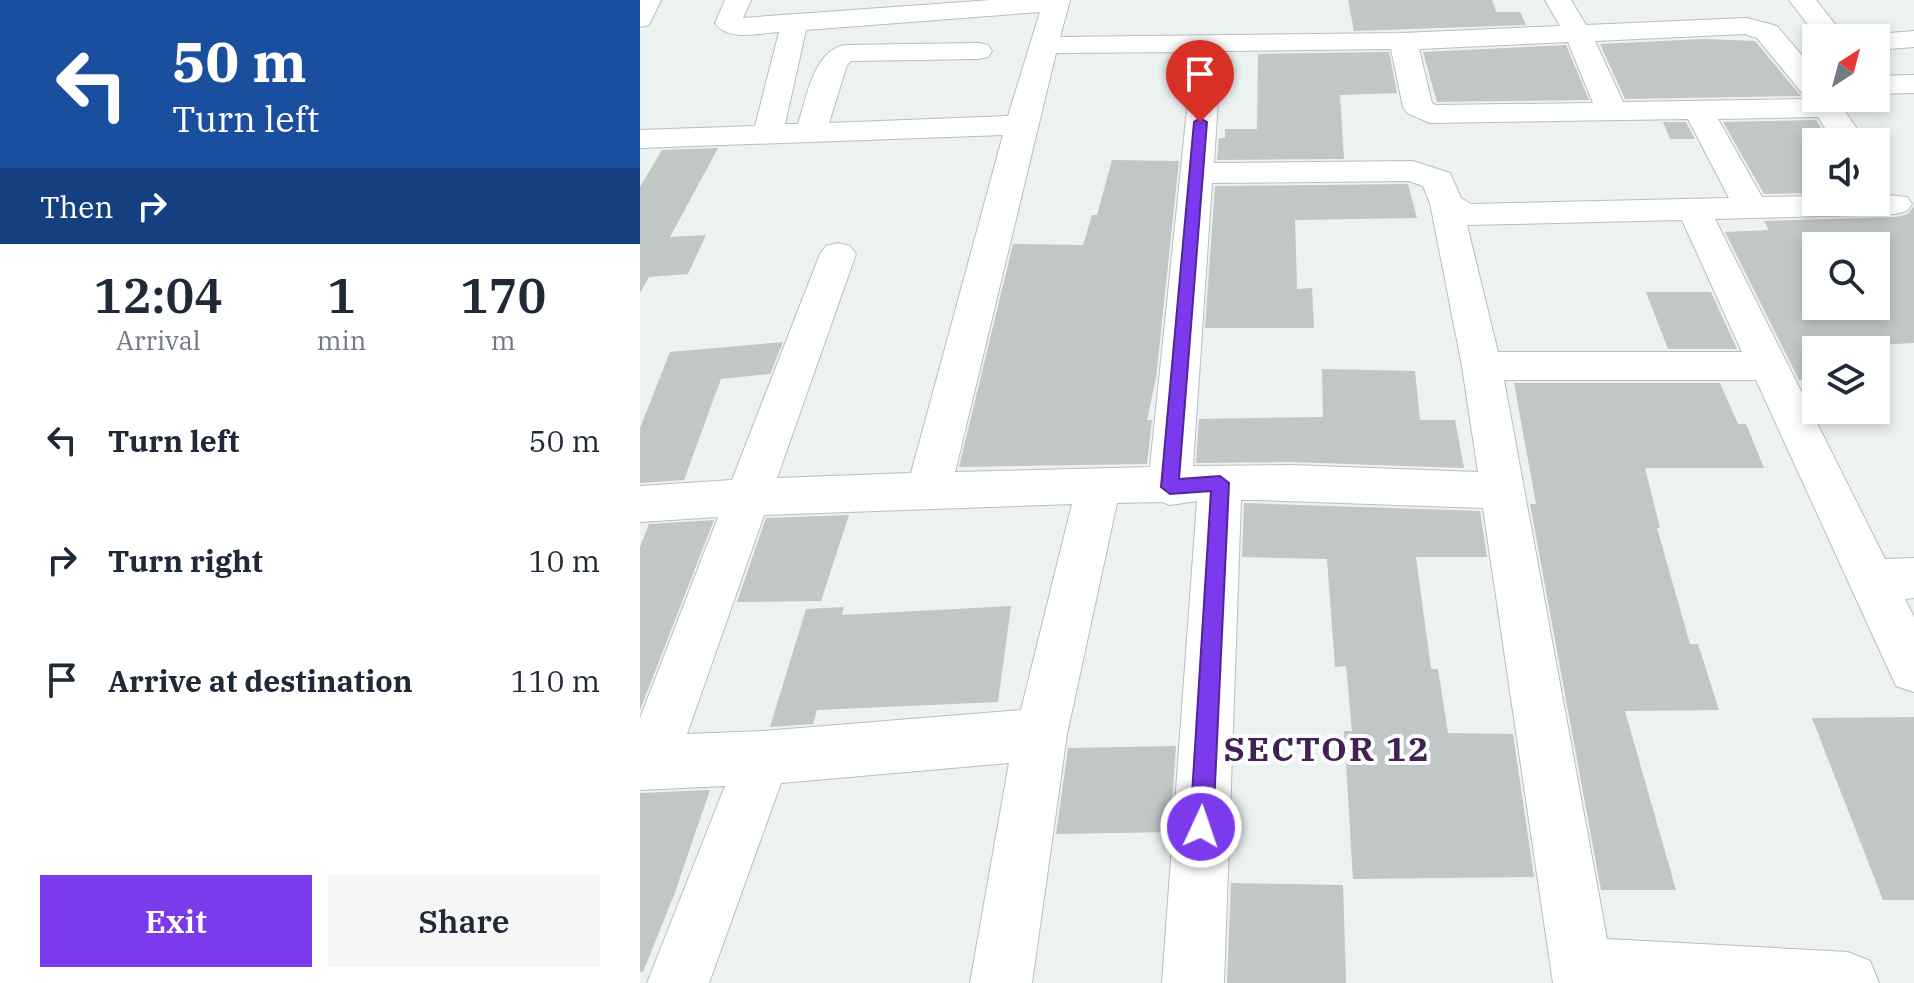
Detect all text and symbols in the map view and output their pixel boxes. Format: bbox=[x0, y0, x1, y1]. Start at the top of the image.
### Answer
north arrow bbox=[1802, 24, 1890, 112]
map controls bbox=[1802, 24, 1890, 424]
text: 50 m bbox=[172, 25, 307, 97]
icon: left bbox=[40, 32, 144, 136]
pin bbox=[1166, 40, 1234, 122]
icon: arrive bbox=[1178, 52, 1222, 96]
text: Turn left bbox=[172, 95, 319, 142]
button: sound bbox=[1802, 128, 1890, 216]
icon: right bbox=[130, 184, 174, 228]
text: Then bbox=[40, 187, 114, 226]
button: search bbox=[1802, 232, 1890, 320]
text: 12:04 bbox=[94, 264, 223, 326]
text: 1 bbox=[327, 264, 356, 326]
text: 170 bbox=[460, 264, 546, 326]
text: Arrival bbox=[116, 323, 201, 357]
text: min bbox=[317, 323, 366, 357]
text: m bbox=[491, 323, 516, 357]
button: layers bbox=[1802, 336, 1890, 424]
icon: left bbox=[40, 418, 84, 462]
text: Turn left bbox=[108, 421, 240, 460]
text: 50 m bbox=[528, 421, 600, 460]
icon: right bbox=[40, 538, 84, 582]
text: Turn right bbox=[108, 541, 263, 580]
text: 10 m bbox=[528, 541, 600, 580]
icon: arrive bbox=[40, 658, 84, 702]
text: Arrive at destination bbox=[108, 661, 413, 700]
text: 110 m bbox=[510, 661, 600, 700]
district label: SECTOR 12 bbox=[1223, 726, 1431, 770]
position arrow bbox=[1159, 785, 1243, 869]
button: Exit bbox=[40, 875, 312, 967]
button: Share bbox=[328, 875, 600, 967]

